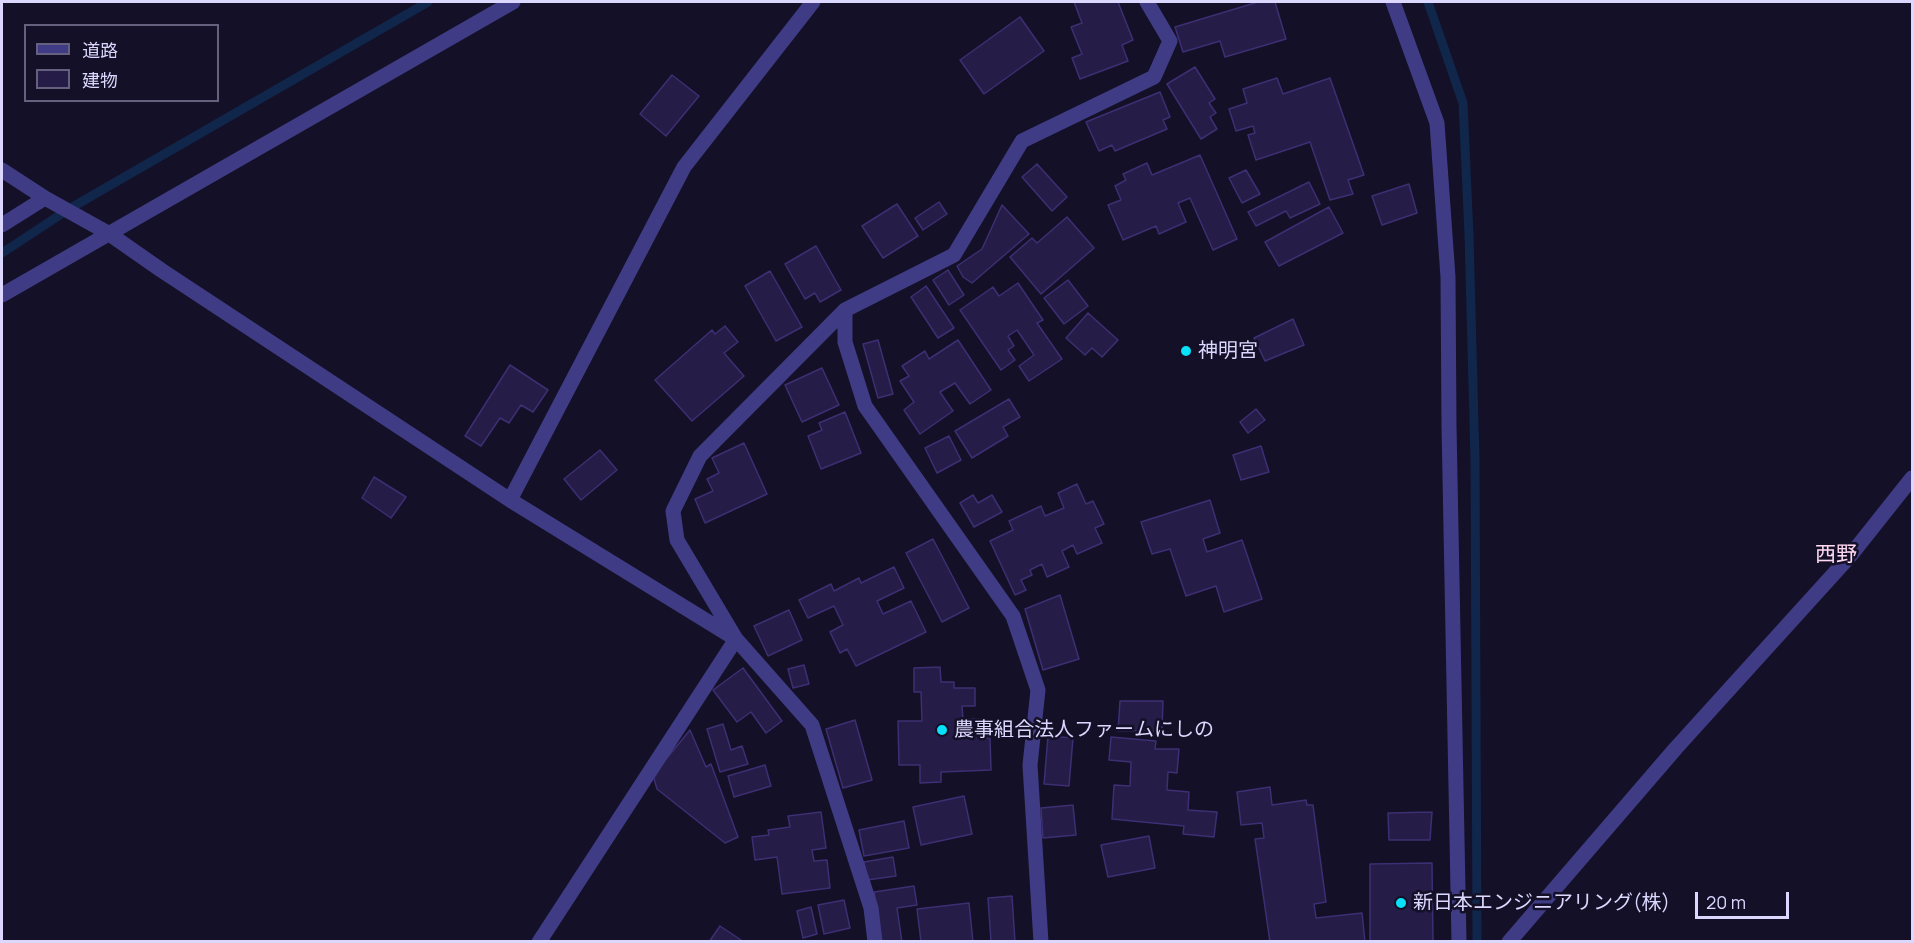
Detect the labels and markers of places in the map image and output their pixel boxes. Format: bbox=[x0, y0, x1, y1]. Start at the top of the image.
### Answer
place label: 神明宮 bbox=[1198, 339, 1258, 363]
marker: 神明宮 bbox=[1179, 344, 1193, 358]
place label: 農事組合法人ファームにしの bbox=[954, 718, 1214, 742]
marker: 農事組合法人ファームにしの bbox=[935, 723, 949, 737]
place label: 新日本エンジニアリング(株) bbox=[1413, 891, 1670, 915]
marker: 新日本エンジニアリング(株) bbox=[1394, 896, 1408, 910]

